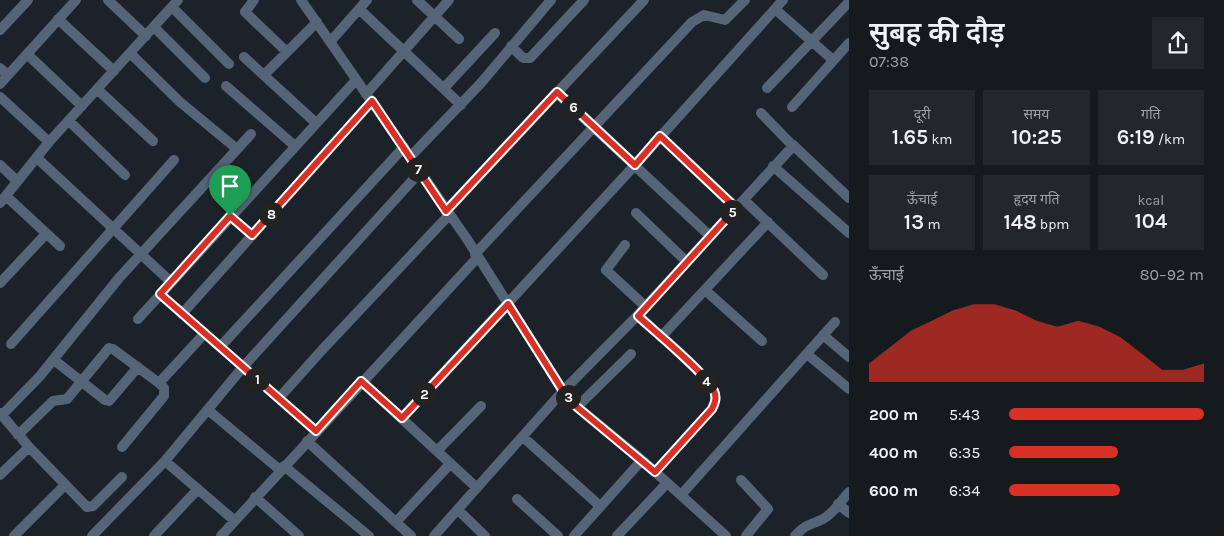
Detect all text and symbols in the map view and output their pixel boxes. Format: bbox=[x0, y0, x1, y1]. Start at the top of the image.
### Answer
text: सुबह की दौड़ bbox=[869, 16, 1005, 49]
button: share bbox=[1152, 17, 1204, 69]
text: 07:38 bbox=[869, 52, 909, 71]
pin: 6 bbox=[560, 94, 586, 120]
text: 6 bbox=[569, 99, 578, 116]
text: दूरी bbox=[914, 106, 931, 123]
text: समय bbox=[1024, 106, 1049, 123]
text: गति bbox=[1141, 106, 1161, 123]
text: 1.65 bbox=[892, 125, 928, 149]
text: 10:25 bbox=[1011, 125, 1062, 149]
text: 6:19 bbox=[1117, 125, 1155, 149]
text: km bbox=[928, 131, 952, 148]
text: /km bbox=[1155, 131, 1185, 148]
pin: 7 bbox=[406, 156, 430, 182]
text: 7 bbox=[415, 161, 422, 178]
pin bbox=[209, 165, 251, 216]
icon: arrive bbox=[216, 172, 244, 200]
text: ऊँचाई bbox=[907, 191, 937, 208]
text: हृदय गति bbox=[1013, 191, 1060, 208]
text: kcal bbox=[1137, 192, 1164, 209]
pin: 5 bbox=[720, 200, 744, 224]
pin: 8 bbox=[258, 202, 284, 226]
text: 5 bbox=[728, 204, 737, 221]
text: 8 bbox=[267, 206, 276, 223]
text: 104 bbox=[1134, 209, 1167, 233]
text: 13 bbox=[904, 210, 924, 234]
text: 148 bbox=[1004, 210, 1037, 234]
text: m bbox=[924, 216, 941, 233]
text: bpm bbox=[1037, 216, 1069, 233]
text: ऊँचाई bbox=[869, 265, 904, 284]
text: 80–92 m bbox=[1140, 265, 1204, 284]
pin: 1 bbox=[244, 366, 270, 392]
pin: 4 bbox=[694, 368, 718, 394]
text: 1 bbox=[255, 371, 260, 388]
text: 4 bbox=[702, 373, 711, 390]
pin: 2 bbox=[412, 382, 436, 406]
pin: 3 bbox=[556, 384, 580, 410]
text: 2 bbox=[420, 386, 429, 403]
text: 3 bbox=[564, 389, 573, 406]
text: 200 m bbox=[869, 405, 918, 424]
text: 5:43 bbox=[949, 405, 980, 424]
text: 400 m bbox=[869, 443, 918, 462]
text: 6:35 bbox=[949, 443, 980, 462]
text: 600 m bbox=[869, 481, 918, 500]
text: 6:34 bbox=[949, 481, 980, 500]

